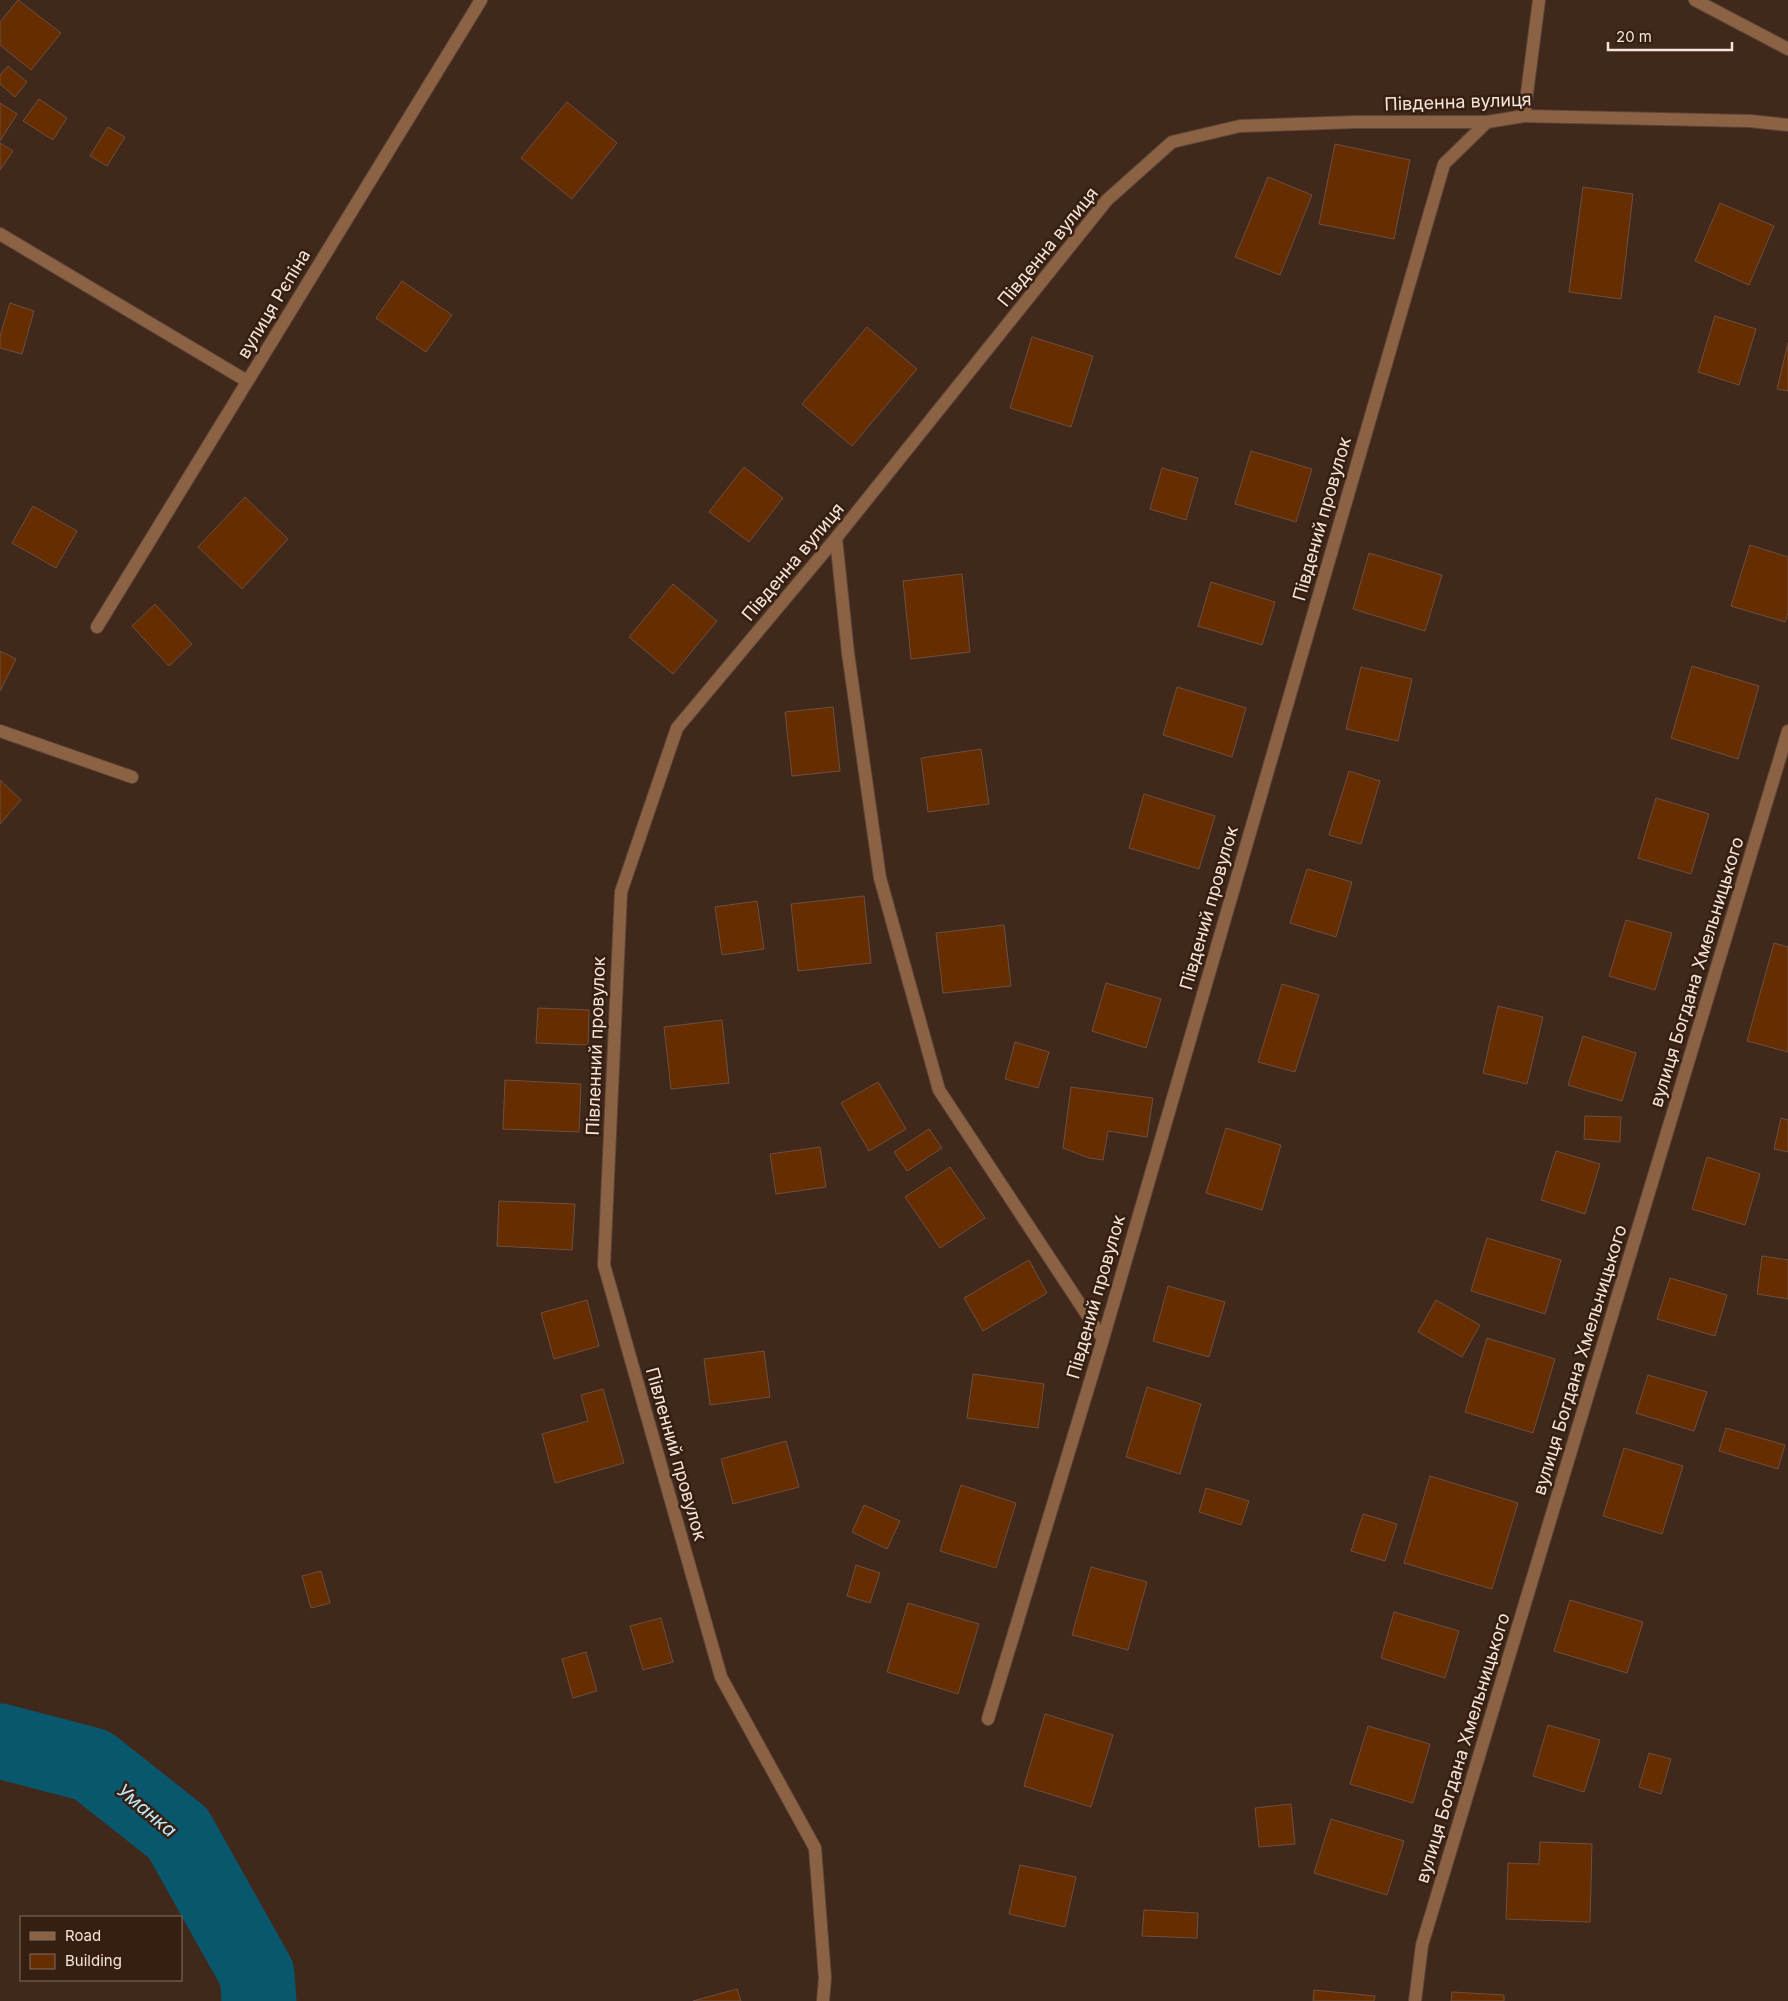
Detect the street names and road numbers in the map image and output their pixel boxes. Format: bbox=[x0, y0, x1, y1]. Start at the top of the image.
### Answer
street label: Південна вулиця bbox=[1384, 88, 1532, 115]
street label: Південна вулиця bbox=[993, 183, 1102, 311]
street label: вулиця Рєпіна bbox=[233, 245, 314, 362]
street label: Південий провулок bbox=[1288, 434, 1355, 603]
street label: Південна вулиця bbox=[737, 498, 848, 625]
street label: Південий провулок bbox=[1175, 823, 1242, 992]
street label: вулиця Богдана Хмельницького bbox=[1645, 834, 1748, 1109]
street label: Півленний провулок bbox=[582, 956, 609, 1136]
street label: Південий провулок bbox=[1062, 1212, 1129, 1381]
street label: вулиця Богдана Хмельницького bbox=[1528, 1222, 1631, 1497]
street label: Півленний провулок bbox=[642, 1365, 711, 1543]
street label: вулиця Богдана Хмельницького bbox=[1411, 1610, 1514, 1885]

